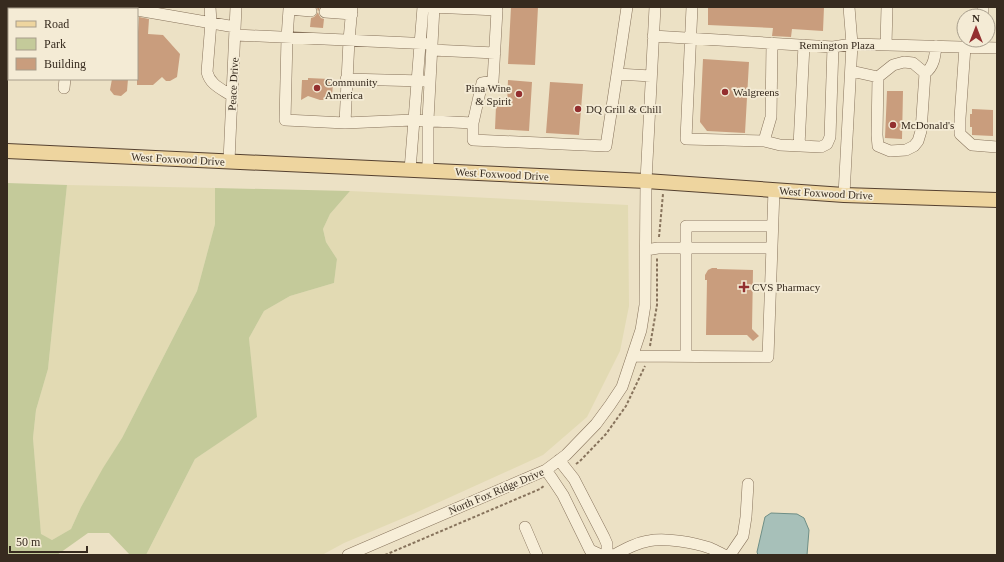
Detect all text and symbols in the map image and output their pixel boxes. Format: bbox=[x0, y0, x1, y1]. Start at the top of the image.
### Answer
legend bbox=[8, 8, 138, 80]
north arrow bbox=[956, 8, 996, 48]
text: N bbox=[972, 12, 980, 24]
text: Road bbox=[44, 17, 69, 31]
text: Park bbox=[44, 37, 66, 51]
street label: Remington Plaza bbox=[799, 39, 875, 51]
text: Building bbox=[44, 57, 86, 71]
street label: Peace Drive bbox=[226, 57, 240, 111]
place label: Community America bbox=[325, 76, 378, 101]
place label: Pina Wine & Spirit bbox=[466, 82, 511, 107]
marker: Community America bbox=[312, 83, 322, 93]
place label: Walgreens bbox=[733, 86, 779, 98]
marker: Walgreens bbox=[720, 87, 730, 97]
marker: Pina Wine & Spirit bbox=[514, 89, 524, 99]
place label: DQ Grill & Chill bbox=[586, 103, 661, 115]
marker: DQ Grill & Chill bbox=[573, 104, 583, 114]
place label: McDonald's bbox=[901, 119, 954, 131]
marker: McDonald's bbox=[888, 120, 898, 130]
street label: West Foxwood Drive bbox=[131, 151, 225, 167]
street label: West Foxwood Drive bbox=[455, 166, 549, 182]
street label: West Foxwood Drive bbox=[779, 185, 873, 201]
place label: CVS Pharmacy bbox=[752, 281, 821, 293]
marker: CVS Pharmacy bbox=[739, 282, 749, 292]
street label: North Fox Ridge Drive bbox=[447, 465, 546, 517]
scale bar bbox=[10, 528, 87, 554]
text: 50 m bbox=[16, 535, 41, 549]

